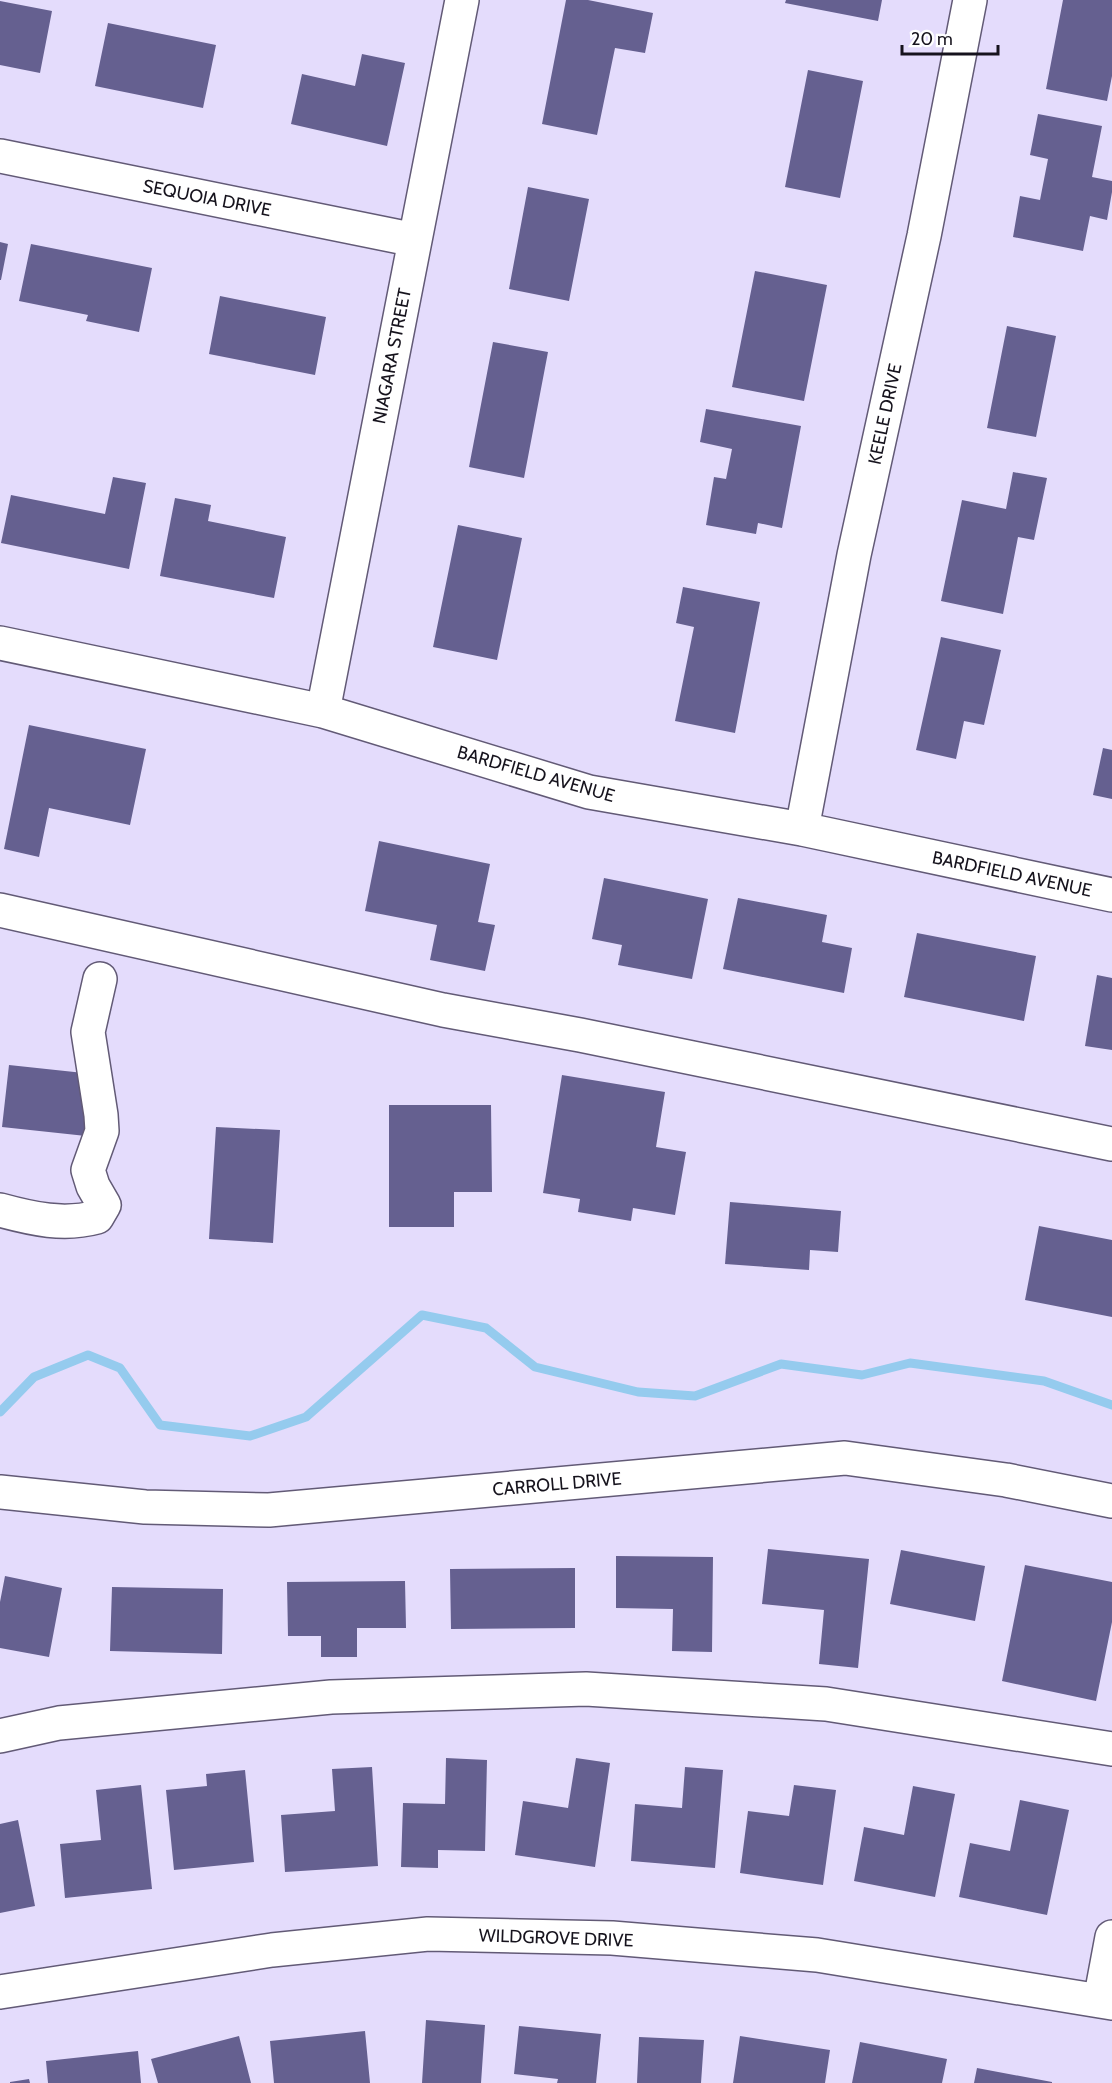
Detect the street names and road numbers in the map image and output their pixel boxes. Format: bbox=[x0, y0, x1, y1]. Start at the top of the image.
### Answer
street label: SEQUOIA DRIVE bbox=[141, 175, 273, 221]
street label: NIAGARA STREET bbox=[368, 286, 416, 426]
street label: KEELE DRIVE bbox=[864, 361, 906, 466]
street label: BARDFIELD AVENUE bbox=[455, 741, 617, 807]
street label: BARDFIELD AVENUE bbox=[930, 846, 1094, 902]
street label: CARROLL DRIVE bbox=[492, 1467, 622, 1501]
street label: WILDGROVE DRIVE bbox=[478, 1924, 634, 1952]

